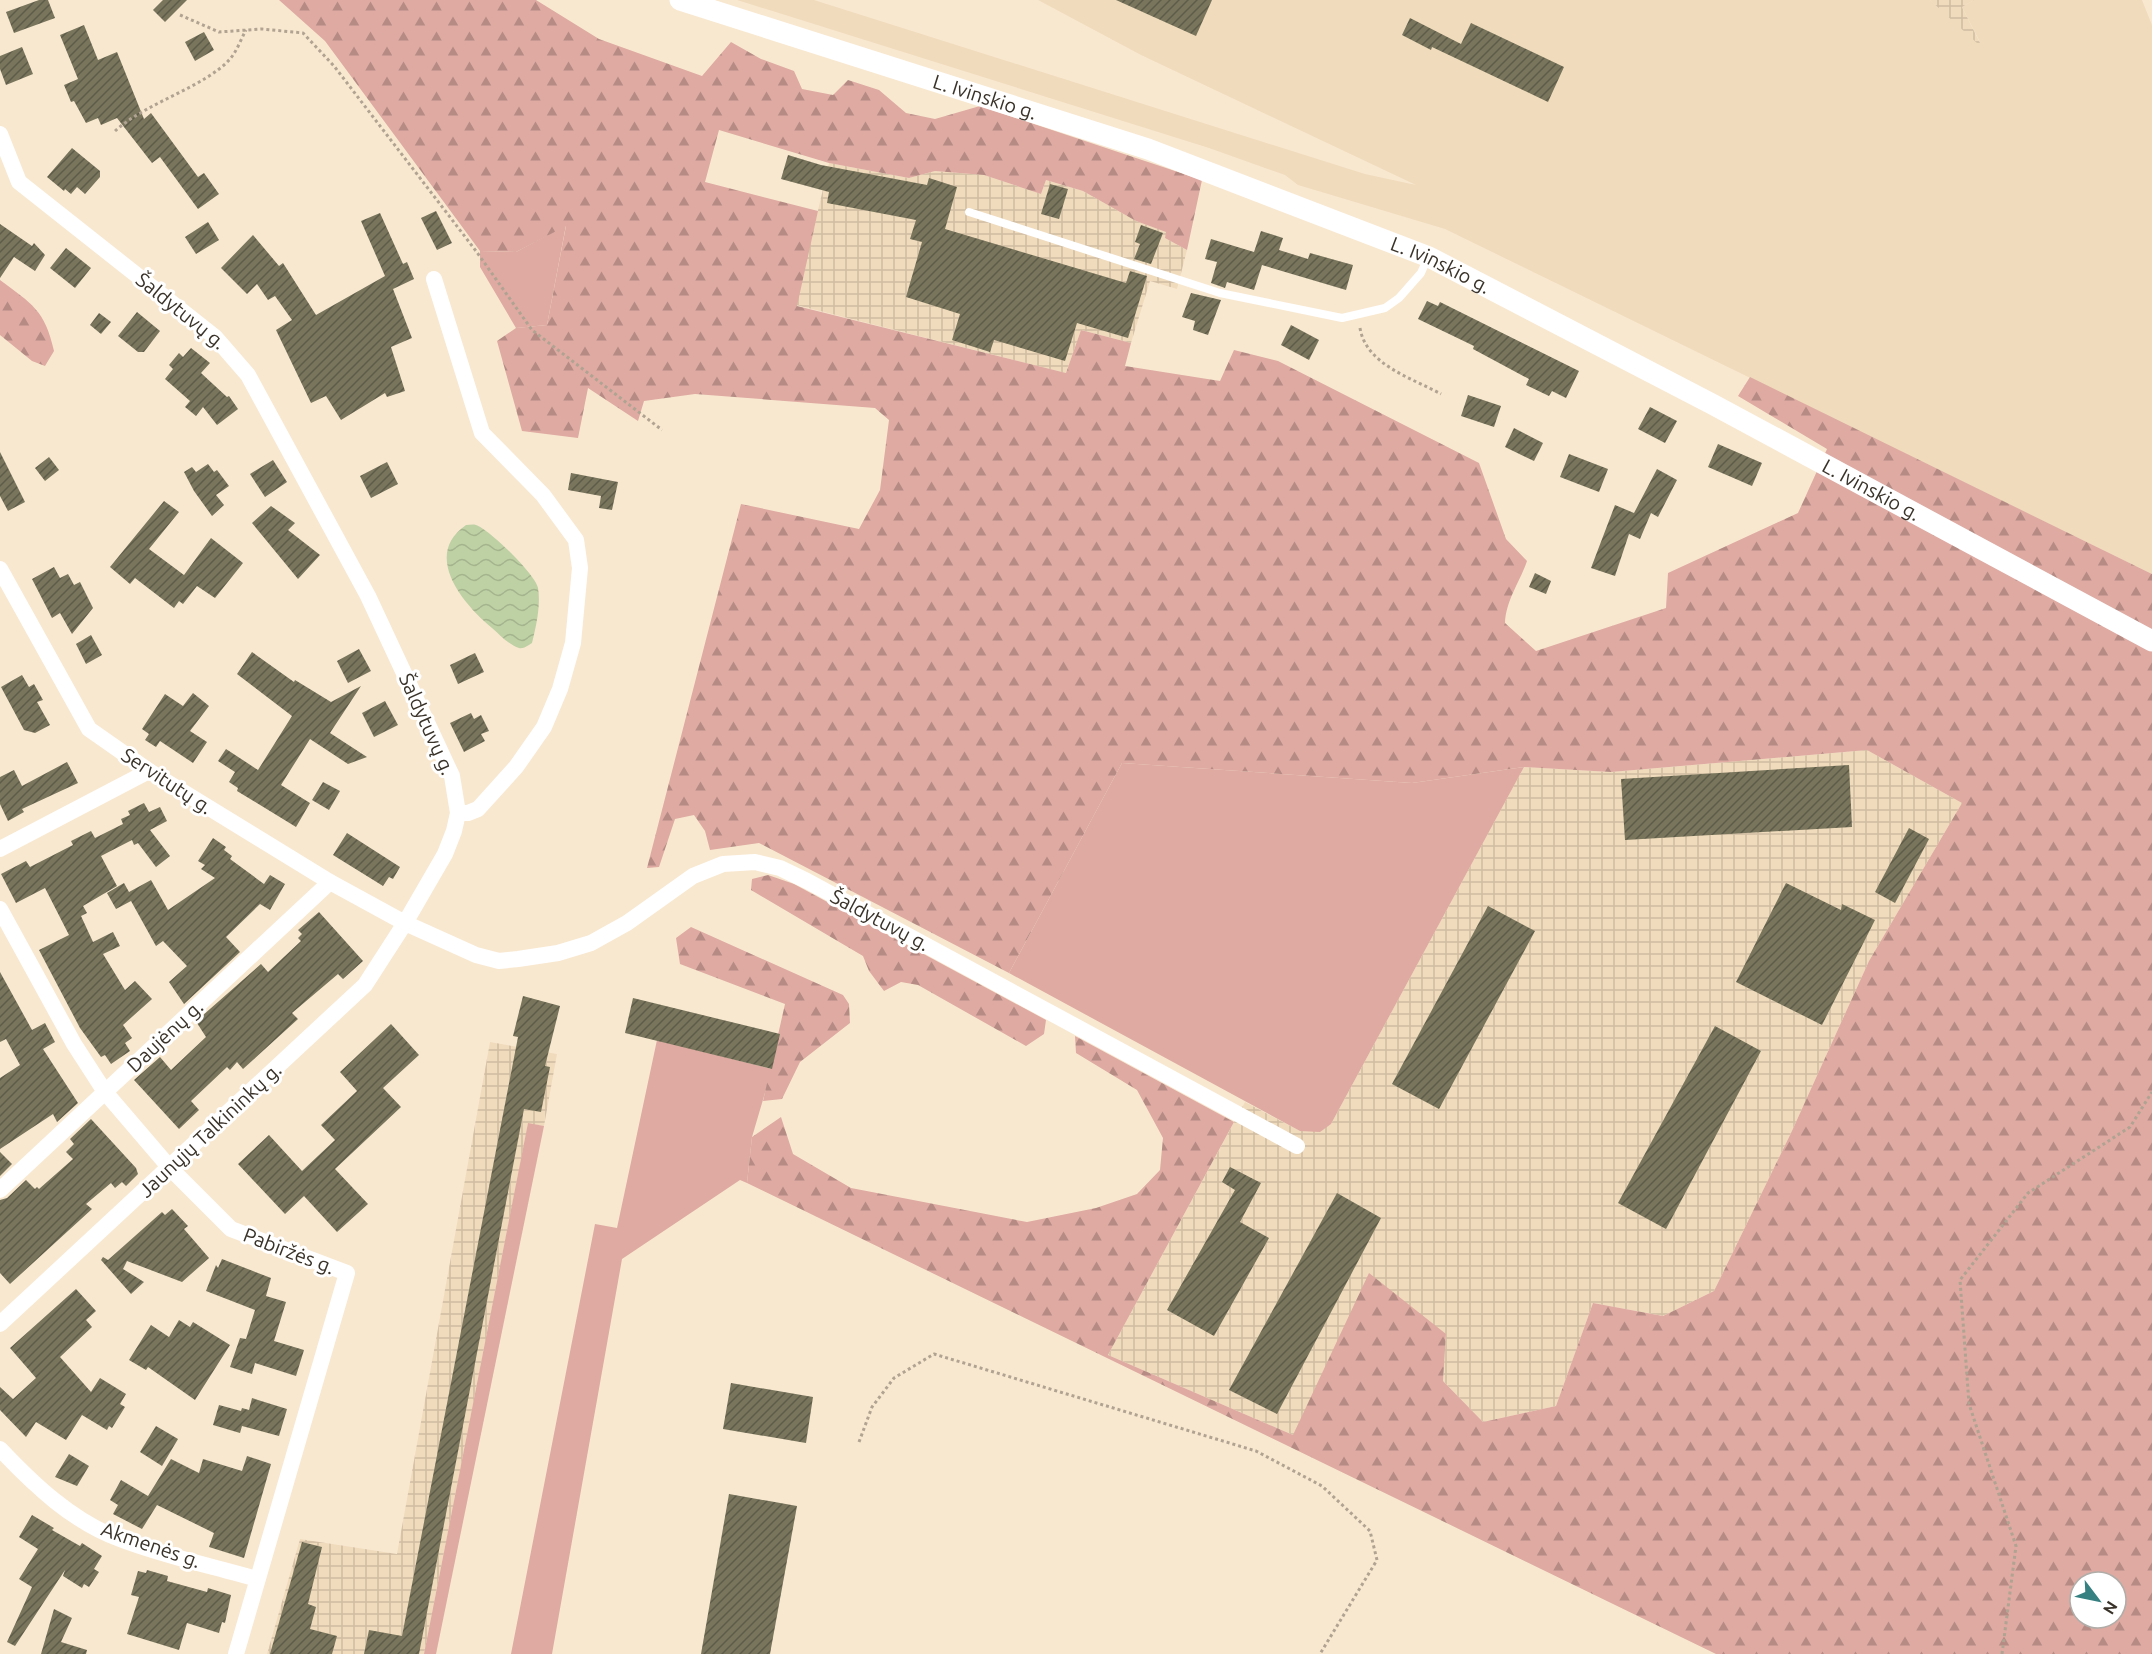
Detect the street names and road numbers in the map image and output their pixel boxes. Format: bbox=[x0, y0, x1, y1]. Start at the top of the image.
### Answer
street label: L. Ivinskio g. bbox=[930, 69, 1040, 124]
street label: L. Ivinskio g. bbox=[1388, 231, 1495, 298]
street label: Šaldytuvų g. bbox=[132, 267, 231, 354]
street label: L. Ivinskio g. bbox=[1819, 454, 1924, 525]
street label: Šaldytuvų g. bbox=[395, 669, 460, 778]
street label: Servitutų g. bbox=[118, 743, 217, 818]
street label: Šaldytuvų g. bbox=[827, 884, 934, 955]
street label: Daujėnų g. bbox=[122, 995, 207, 1077]
street label: Jaunųjų Talkininkų g. bbox=[134, 1058, 286, 1202]
street label: Pabiržės g. bbox=[240, 1223, 338, 1278]
street label: Akmenės g. bbox=[98, 1517, 204, 1572]

